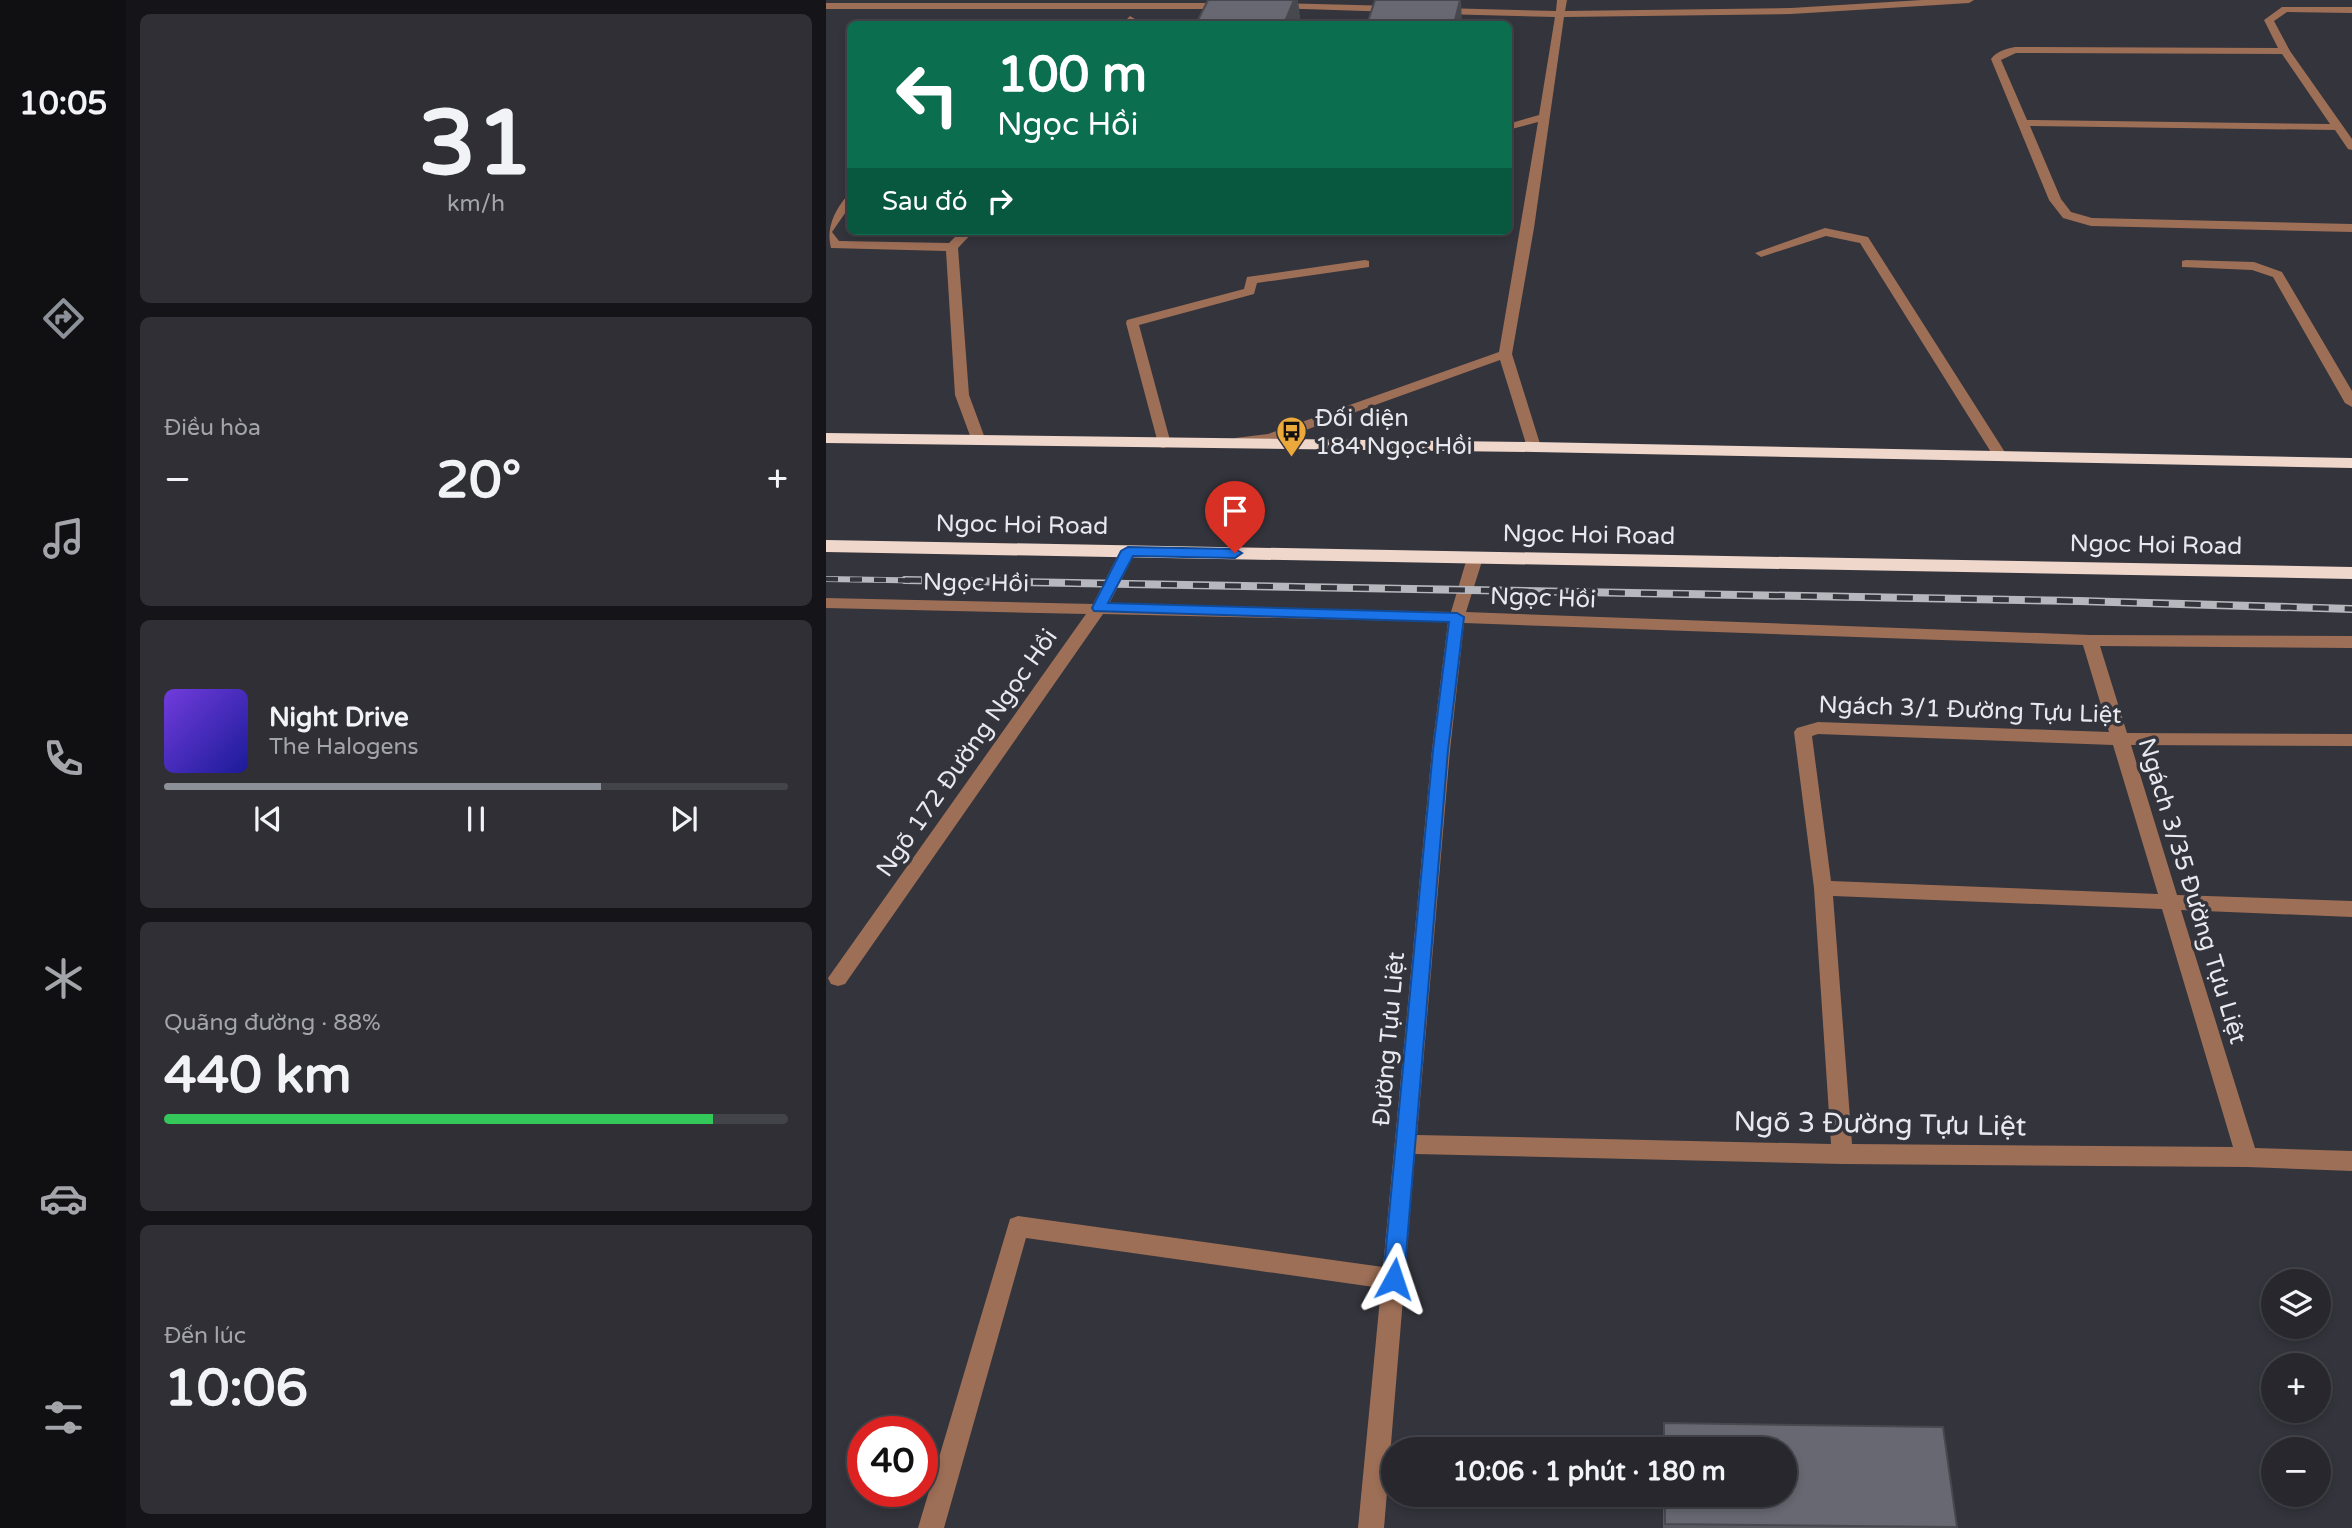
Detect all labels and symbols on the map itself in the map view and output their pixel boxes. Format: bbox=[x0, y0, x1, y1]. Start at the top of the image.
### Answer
place label: Đối diện 184 Ngọc Hồi bbox=[1315, 404, 1473, 461]
bus stop icon: Đối diện 184 Ngọc Hồi bbox=[1275, 415, 1309, 459]
pin bbox=[1205, 481, 1265, 553]
street label: Ngoc Hoi Road bbox=[935, 509, 1109, 541]
street label: Ngoc Hoi Road bbox=[1502, 519, 1676, 551]
street label: Ngoc Hoi Road bbox=[2069, 529, 2243, 561]
street label: Ngọc Hồi bbox=[923, 568, 1029, 598]
street label: Ngọc Hồi bbox=[1489, 582, 1597, 614]
street label: Ngõ 172 Đường Ngọc Hồi bbox=[870, 624, 1064, 882]
street label: Ngách 3/1 Đường Tựu Liệt bbox=[1818, 690, 2122, 730]
street label: Ngách 3/35 Đường Tựu Liệt bbox=[2132, 735, 2252, 1047]
street label: Đường Tựu Liệt bbox=[1367, 951, 1411, 1127]
street label: Ngõ 3 Đường Tựu Liệt bbox=[1733, 1104, 2027, 1144]
position arrow bbox=[1357, 1242, 1431, 1316]
speed limit sign: 40 bbox=[847, 1416, 938, 1507]

